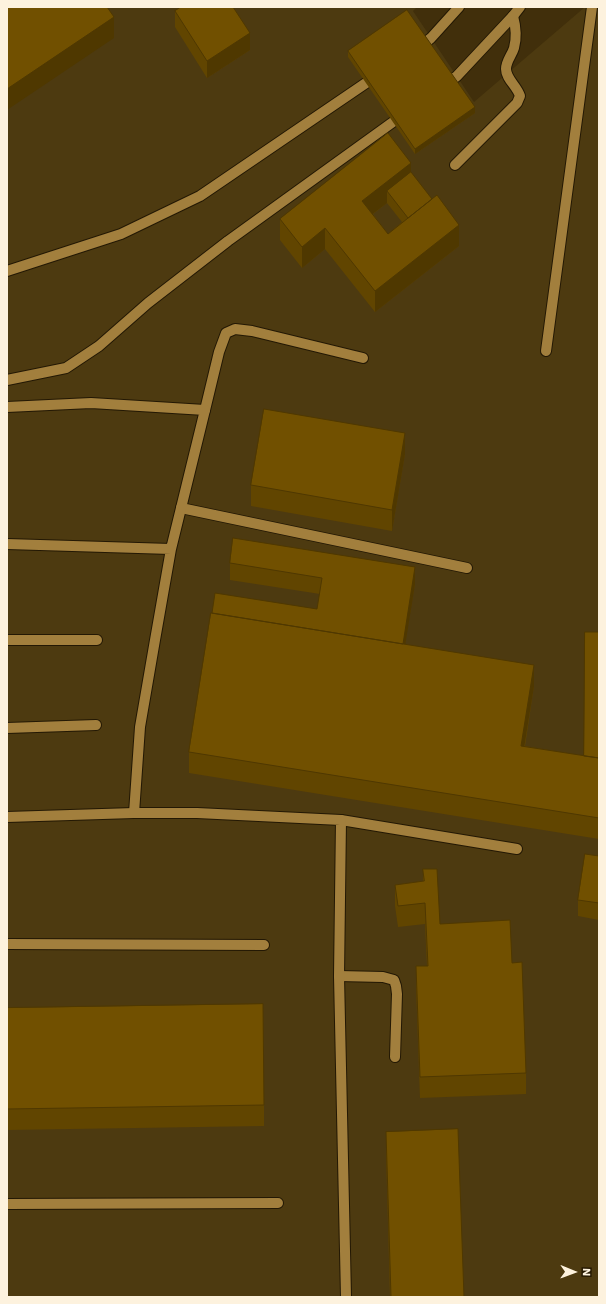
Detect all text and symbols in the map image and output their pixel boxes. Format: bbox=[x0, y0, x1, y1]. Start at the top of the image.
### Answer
north arrow bbox=[554, 1252, 594, 1292]
text: N bbox=[580, 1268, 593, 1276]

